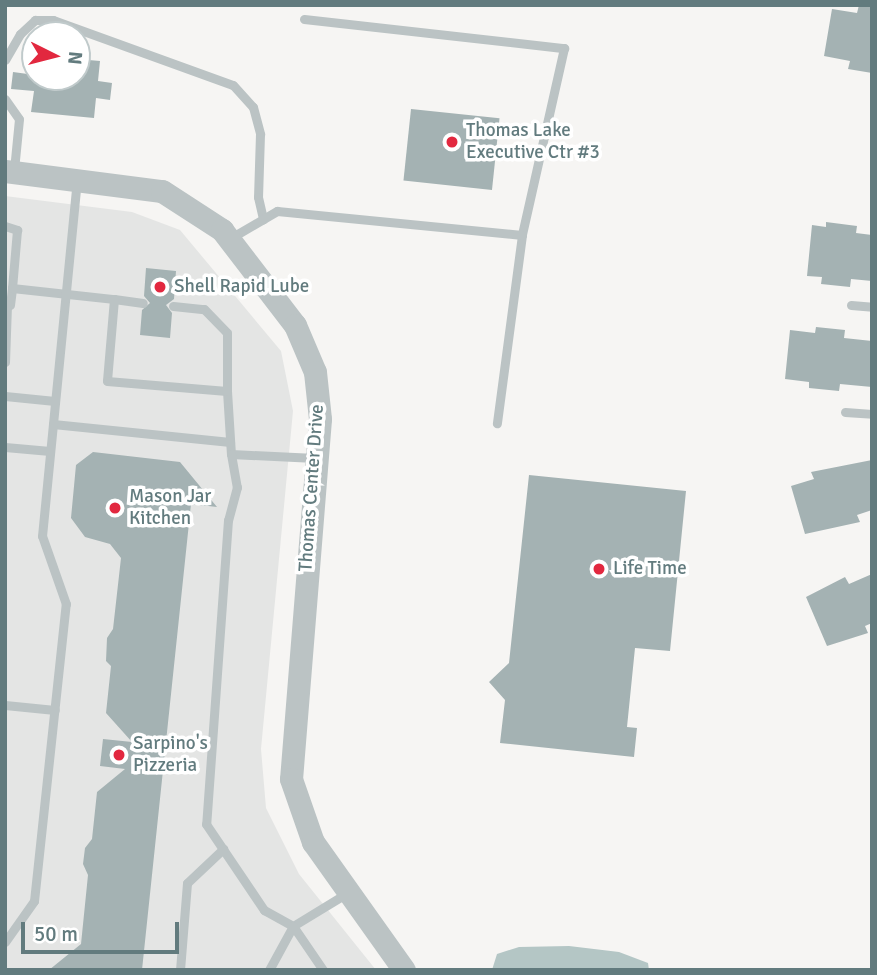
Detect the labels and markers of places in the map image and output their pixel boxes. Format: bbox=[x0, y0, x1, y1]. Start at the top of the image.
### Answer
place label: Thomas Lake Executive Ctr #3 bbox=[466, 120, 600, 164]
marker: Thomas Lake Executive Ctr #3 bbox=[444, 134, 460, 150]
place label: Shell Rapid Lube bbox=[174, 276, 309, 298]
marker: Shell Rapid Lube bbox=[152, 279, 168, 295]
place label: Mason Jar Kitchen bbox=[129, 486, 211, 530]
marker: Mason Jar Kitchen bbox=[107, 500, 123, 516]
place label: Life Time bbox=[613, 558, 687, 580]
marker: Life Time bbox=[591, 561, 607, 577]
place label: Sarpino's Pizzeria bbox=[133, 733, 208, 777]
marker: Sarpino's Pizzeria bbox=[111, 747, 127, 763]

